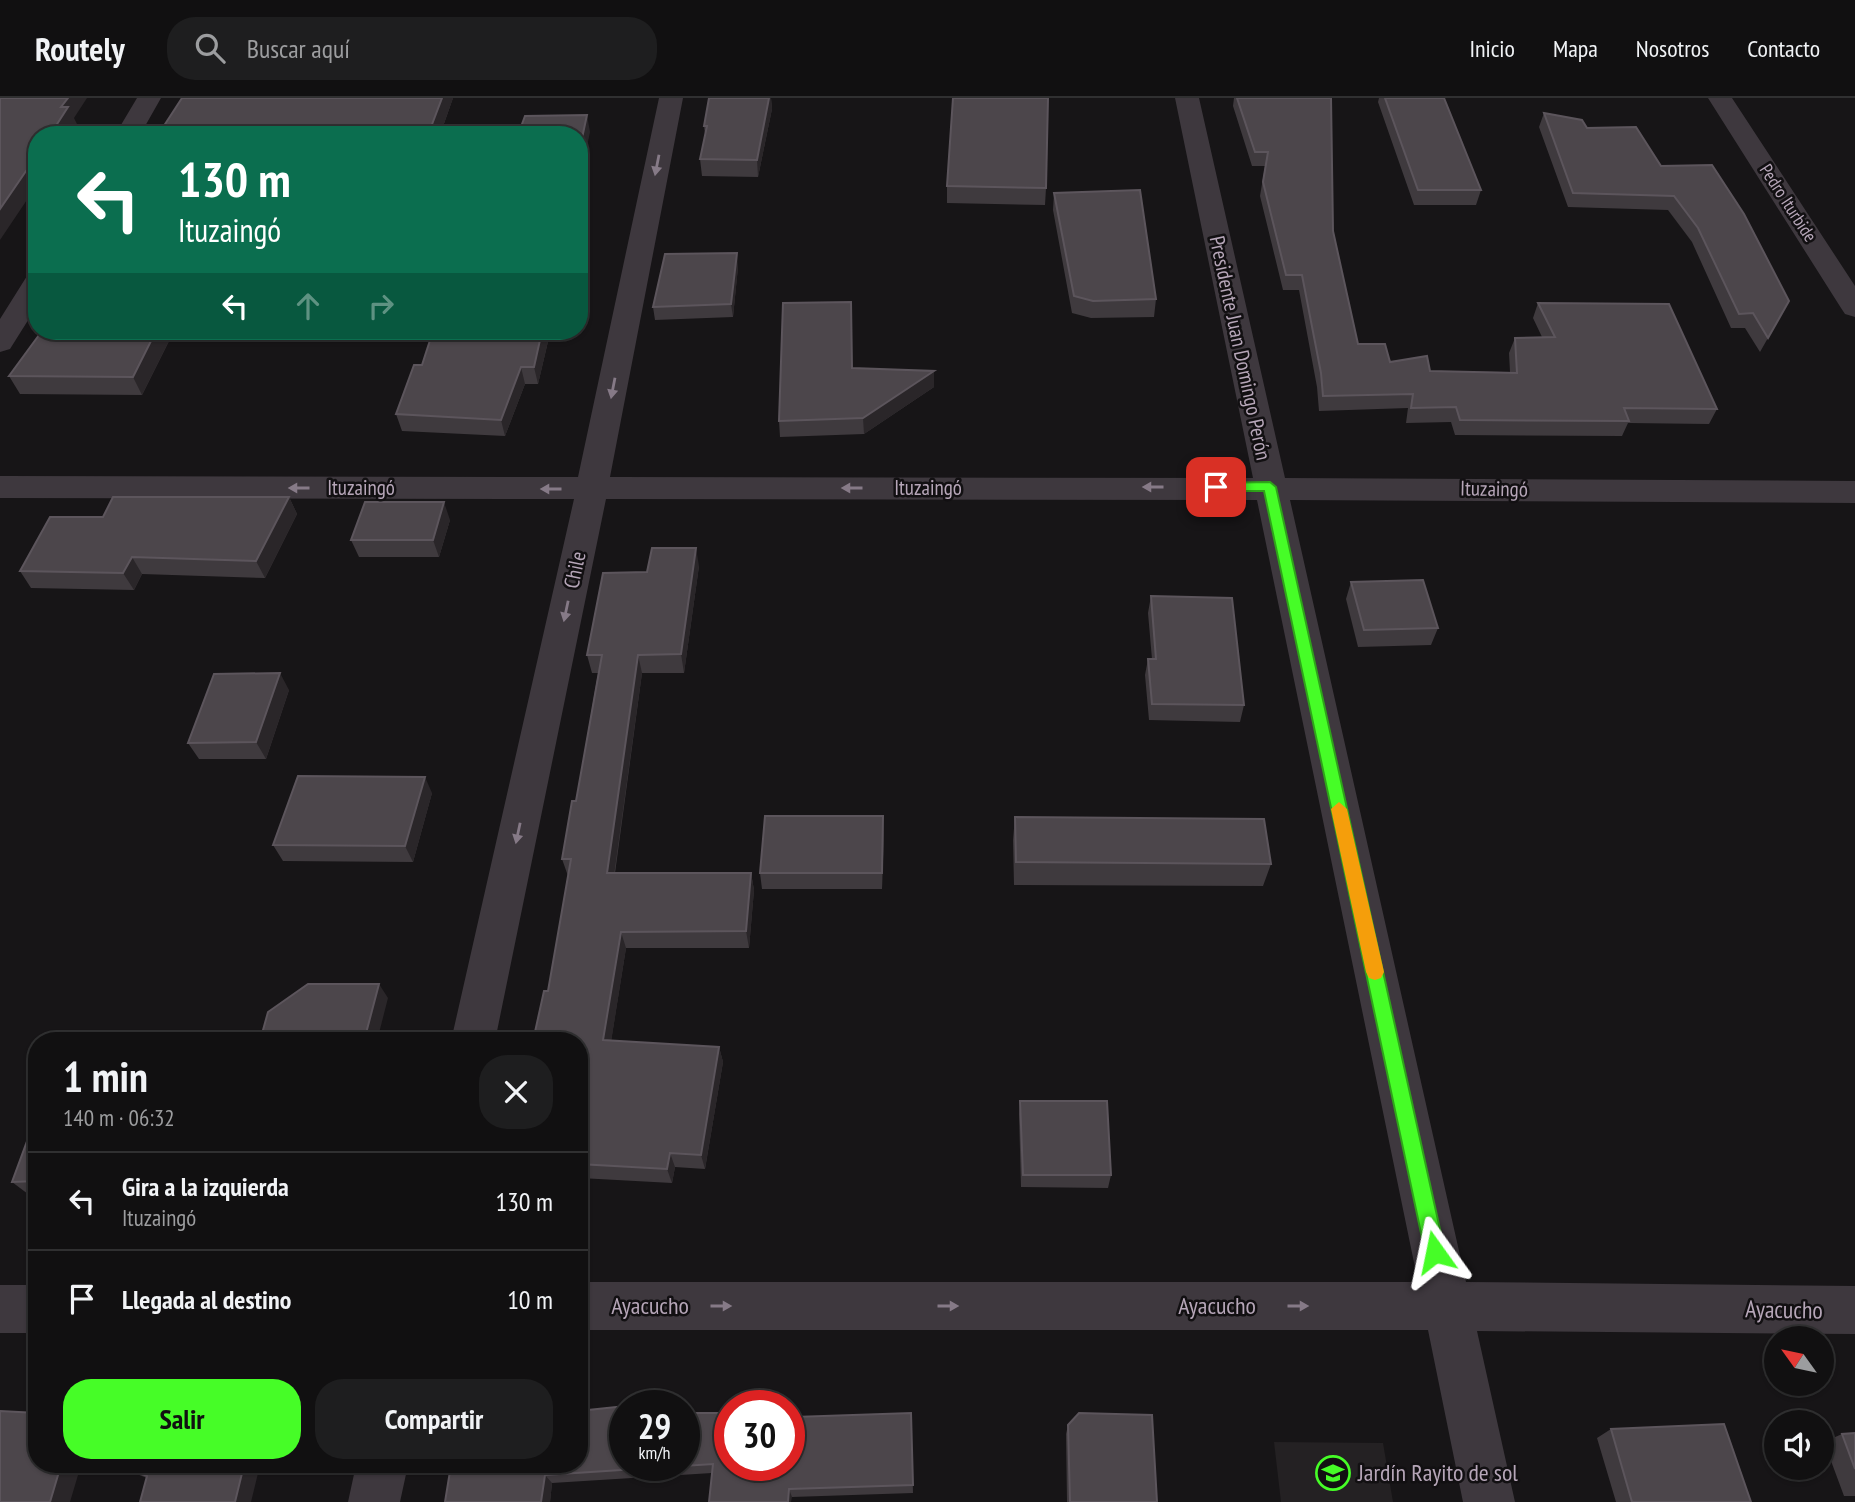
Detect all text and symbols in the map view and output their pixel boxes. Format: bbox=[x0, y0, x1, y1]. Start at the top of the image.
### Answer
search box bbox=[167, 17, 657, 80]
text: Routely bbox=[35, 27, 125, 70]
icon: search bbox=[191, 29, 229, 67]
text: Buscar aquí bbox=[247, 32, 350, 65]
text: Inicio bbox=[1469, 33, 1515, 64]
text: Mapa bbox=[1553, 33, 1598, 64]
text: Nosotros bbox=[1636, 33, 1709, 64]
text: Contacto bbox=[1747, 33, 1820, 64]
text: 130 m bbox=[178, 147, 291, 211]
icon: left bbox=[63, 154, 154, 245]
one-way arrow bbox=[652, 154, 663, 176]
street label: Pedro Iturbide bbox=[1755, 159, 1822, 246]
text: Ituzaingó bbox=[178, 209, 281, 251]
street label: Presidente Juan Domingo Perón bbox=[1204, 233, 1277, 463]
icon: left bbox=[216, 287, 254, 325]
icon: ahead bbox=[289, 287, 327, 325]
icon: right bbox=[362, 287, 400, 325]
one-way arrow bbox=[607, 377, 618, 399]
pin bbox=[1186, 457, 1246, 517]
icon: arrive bbox=[1197, 468, 1235, 506]
street label: Ituzaingó bbox=[327, 474, 395, 501]
street label: Ituzaingó bbox=[894, 474, 962, 501]
street label: Ituzaingó bbox=[1460, 474, 1528, 503]
one-way arrow bbox=[1141, 481, 1163, 493]
one-way arrow bbox=[287, 482, 309, 494]
one-way arrow bbox=[840, 482, 862, 494]
one-way arrow bbox=[539, 483, 561, 495]
street label: Chile bbox=[557, 549, 592, 591]
one-way arrow bbox=[561, 600, 572, 622]
one-way arrow bbox=[513, 822, 524, 844]
text: 1 min bbox=[63, 1049, 148, 1104]
button: close bbox=[479, 1055, 553, 1129]
text: 140 m · 06:32 bbox=[63, 1103, 175, 1132]
text: Gira a la izquierda bbox=[122, 1170, 289, 1203]
icon: left bbox=[63, 1182, 101, 1220]
text: 130 m bbox=[495, 1185, 553, 1218]
text: Ituzaingó bbox=[122, 1203, 196, 1232]
position arrow bbox=[1398, 1215, 1472, 1289]
icon: arrive bbox=[63, 1280, 101, 1318]
text: Llegada al destino bbox=[122, 1283, 291, 1316]
text: 10 m bbox=[507, 1283, 553, 1316]
street label: Ayacucho bbox=[611, 1290, 689, 1321]
street label: Ayacucho bbox=[1178, 1290, 1256, 1321]
street label: Ayacucho bbox=[1745, 1293, 1823, 1326]
one-way arrow bbox=[710, 1300, 732, 1312]
one-way arrow bbox=[938, 1300, 960, 1312]
one-way arrow bbox=[1288, 1300, 1310, 1312]
north arrow bbox=[1764, 1326, 1834, 1396]
map controls bbox=[1764, 1326, 1834, 1480]
button: Salir bbox=[63, 1379, 301, 1459]
button: Compartir bbox=[315, 1379, 553, 1459]
speed limit sign: 30 bbox=[714, 1390, 805, 1481]
text: 29 bbox=[638, 1403, 671, 1449]
button: sound bbox=[1764, 1410, 1834, 1480]
text: km/h bbox=[639, 1441, 670, 1464]
school or university icon: Jardín Rayito de sol bbox=[1314, 1454, 1352, 1492]
place label: Jardín Rayito de sol bbox=[1357, 1457, 1518, 1488]

